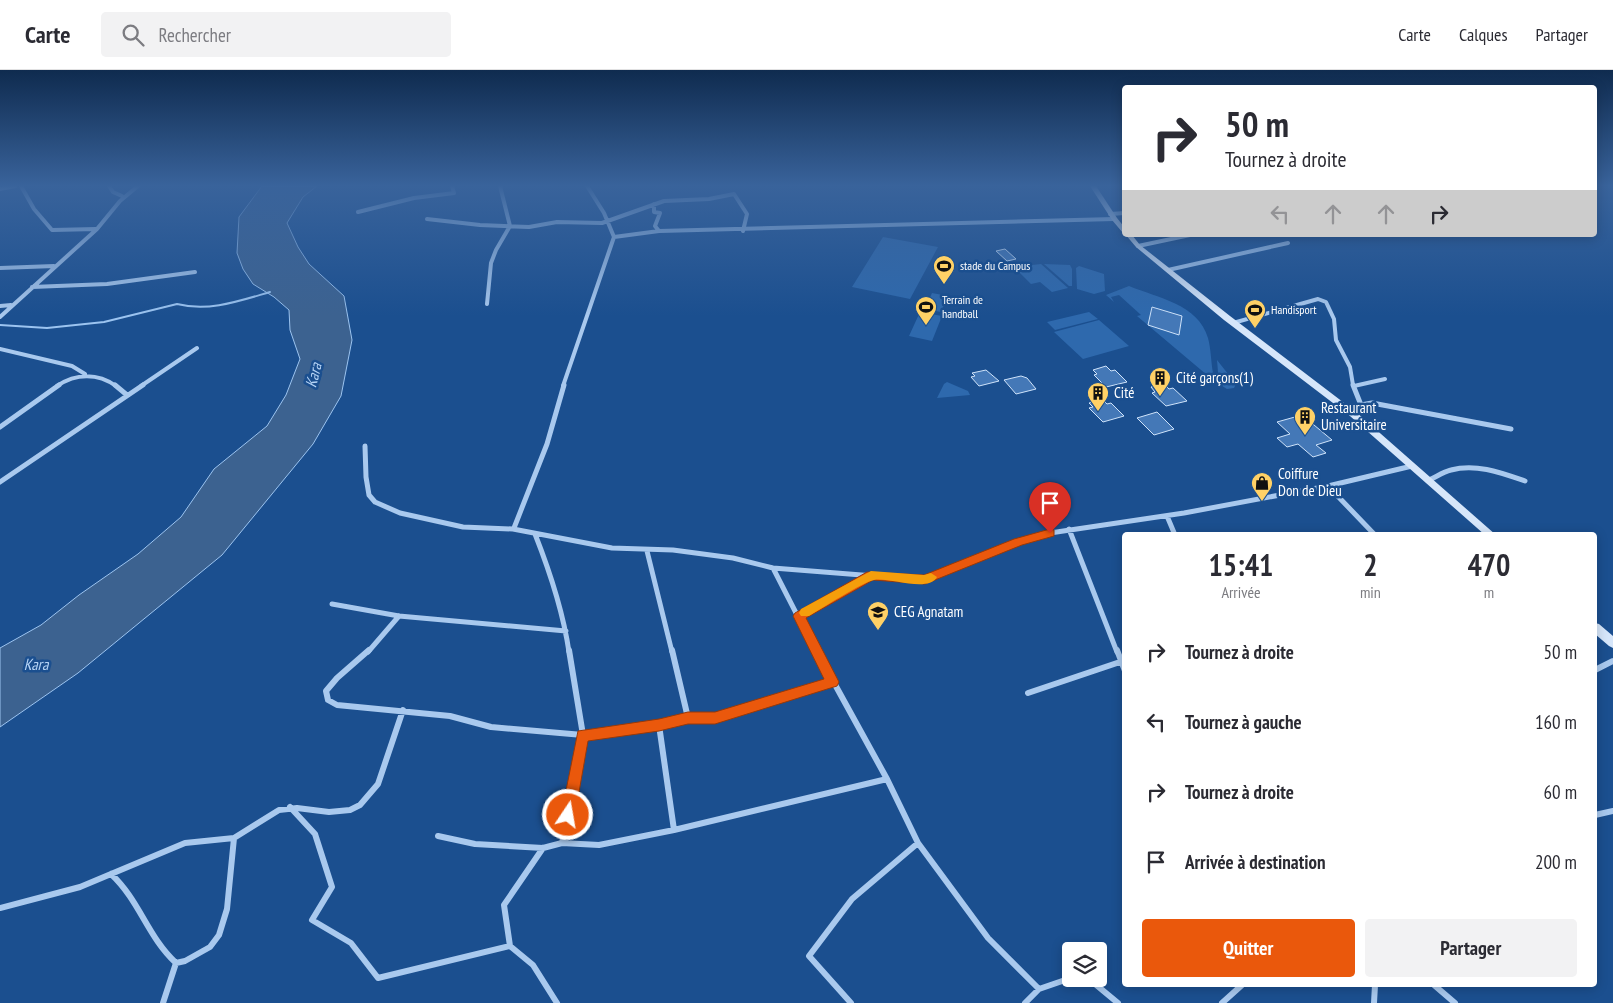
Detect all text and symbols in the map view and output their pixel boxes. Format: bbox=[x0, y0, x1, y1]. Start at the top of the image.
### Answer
search box bbox=[101, 12, 451, 57]
text: Carte bbox=[25, 19, 71, 50]
icon: search bbox=[119, 21, 147, 49]
text: Rechercher bbox=[159, 23, 231, 47]
text: Carte bbox=[1398, 23, 1431, 46]
text: Calques bbox=[1459, 23, 1508, 46]
text: Partager bbox=[1536, 23, 1588, 46]
text: 50 m bbox=[1225, 101, 1289, 147]
icon: right bbox=[1142, 105, 1207, 170]
text: Tournez à droite bbox=[1225, 145, 1347, 173]
icon: left bbox=[1266, 200, 1294, 228]
icon: ahead bbox=[1319, 200, 1347, 228]
icon: ahead bbox=[1372, 200, 1400, 228]
icon: right bbox=[1425, 200, 1453, 228]
sports icon: stade du Campus bbox=[932, 254, 956, 285]
place label: stade du Campus bbox=[960, 258, 1030, 273]
place label: Terrain de handball bbox=[942, 292, 983, 321]
sports icon: Terrain de handball bbox=[914, 295, 938, 326]
sports icon: Handisport bbox=[1243, 298, 1267, 329]
place label: Handisport bbox=[1271, 302, 1317, 317]
water label: Kara bbox=[300, 359, 326, 389]
building icon: Cité garçons(1) bbox=[1148, 366, 1172, 397]
place label: Cité garçons(1) bbox=[1176, 368, 1254, 387]
building icon: Cité bbox=[1086, 381, 1110, 412]
place label: Cité bbox=[1114, 383, 1134, 402]
place label: Restaurant Universitaire bbox=[1321, 398, 1387, 434]
building icon: Restaurant Universitaire bbox=[1293, 405, 1317, 436]
place label: Coiffure Don de Dieu bbox=[1278, 464, 1342, 500]
shop icon: Coiffure Don de Dieu bbox=[1250, 471, 1274, 502]
pin bbox=[1029, 482, 1071, 533]
icon: arrive bbox=[1036, 489, 1064, 517]
text: 15:41 bbox=[1209, 545, 1273, 584]
text: 2 bbox=[1363, 545, 1378, 584]
text: 470 bbox=[1467, 545, 1510, 584]
text: Arrivée bbox=[1221, 582, 1261, 602]
text: min bbox=[1360, 582, 1381, 602]
text: m bbox=[1484, 582, 1494, 602]
school or university icon: CEG Agnatam bbox=[866, 600, 890, 631]
place label: CEG Agnatam bbox=[894, 602, 963, 621]
icon: right bbox=[1142, 638, 1170, 666]
text: Tournez à droite bbox=[1185, 640, 1294, 664]
text: 50 m bbox=[1544, 640, 1577, 664]
water label: Kara bbox=[24, 654, 50, 674]
icon: left bbox=[1142, 708, 1170, 736]
text: Tournez à gauche bbox=[1185, 710, 1302, 734]
text: 160 m bbox=[1535, 710, 1577, 734]
icon: right bbox=[1142, 778, 1170, 806]
text: Tournez à droite bbox=[1185, 780, 1294, 804]
text: 60 m bbox=[1544, 780, 1577, 804]
position arrow bbox=[541, 788, 593, 840]
icon: arrive bbox=[1142, 848, 1170, 876]
text: Arrivée à destination bbox=[1185, 850, 1326, 874]
text: 200 m bbox=[1535, 850, 1577, 874]
button: Quitter bbox=[1142, 919, 1355, 977]
button: Partager bbox=[1365, 919, 1577, 977]
map controls bbox=[1062, 942, 1107, 987]
button: layers bbox=[1062, 942, 1107, 987]

